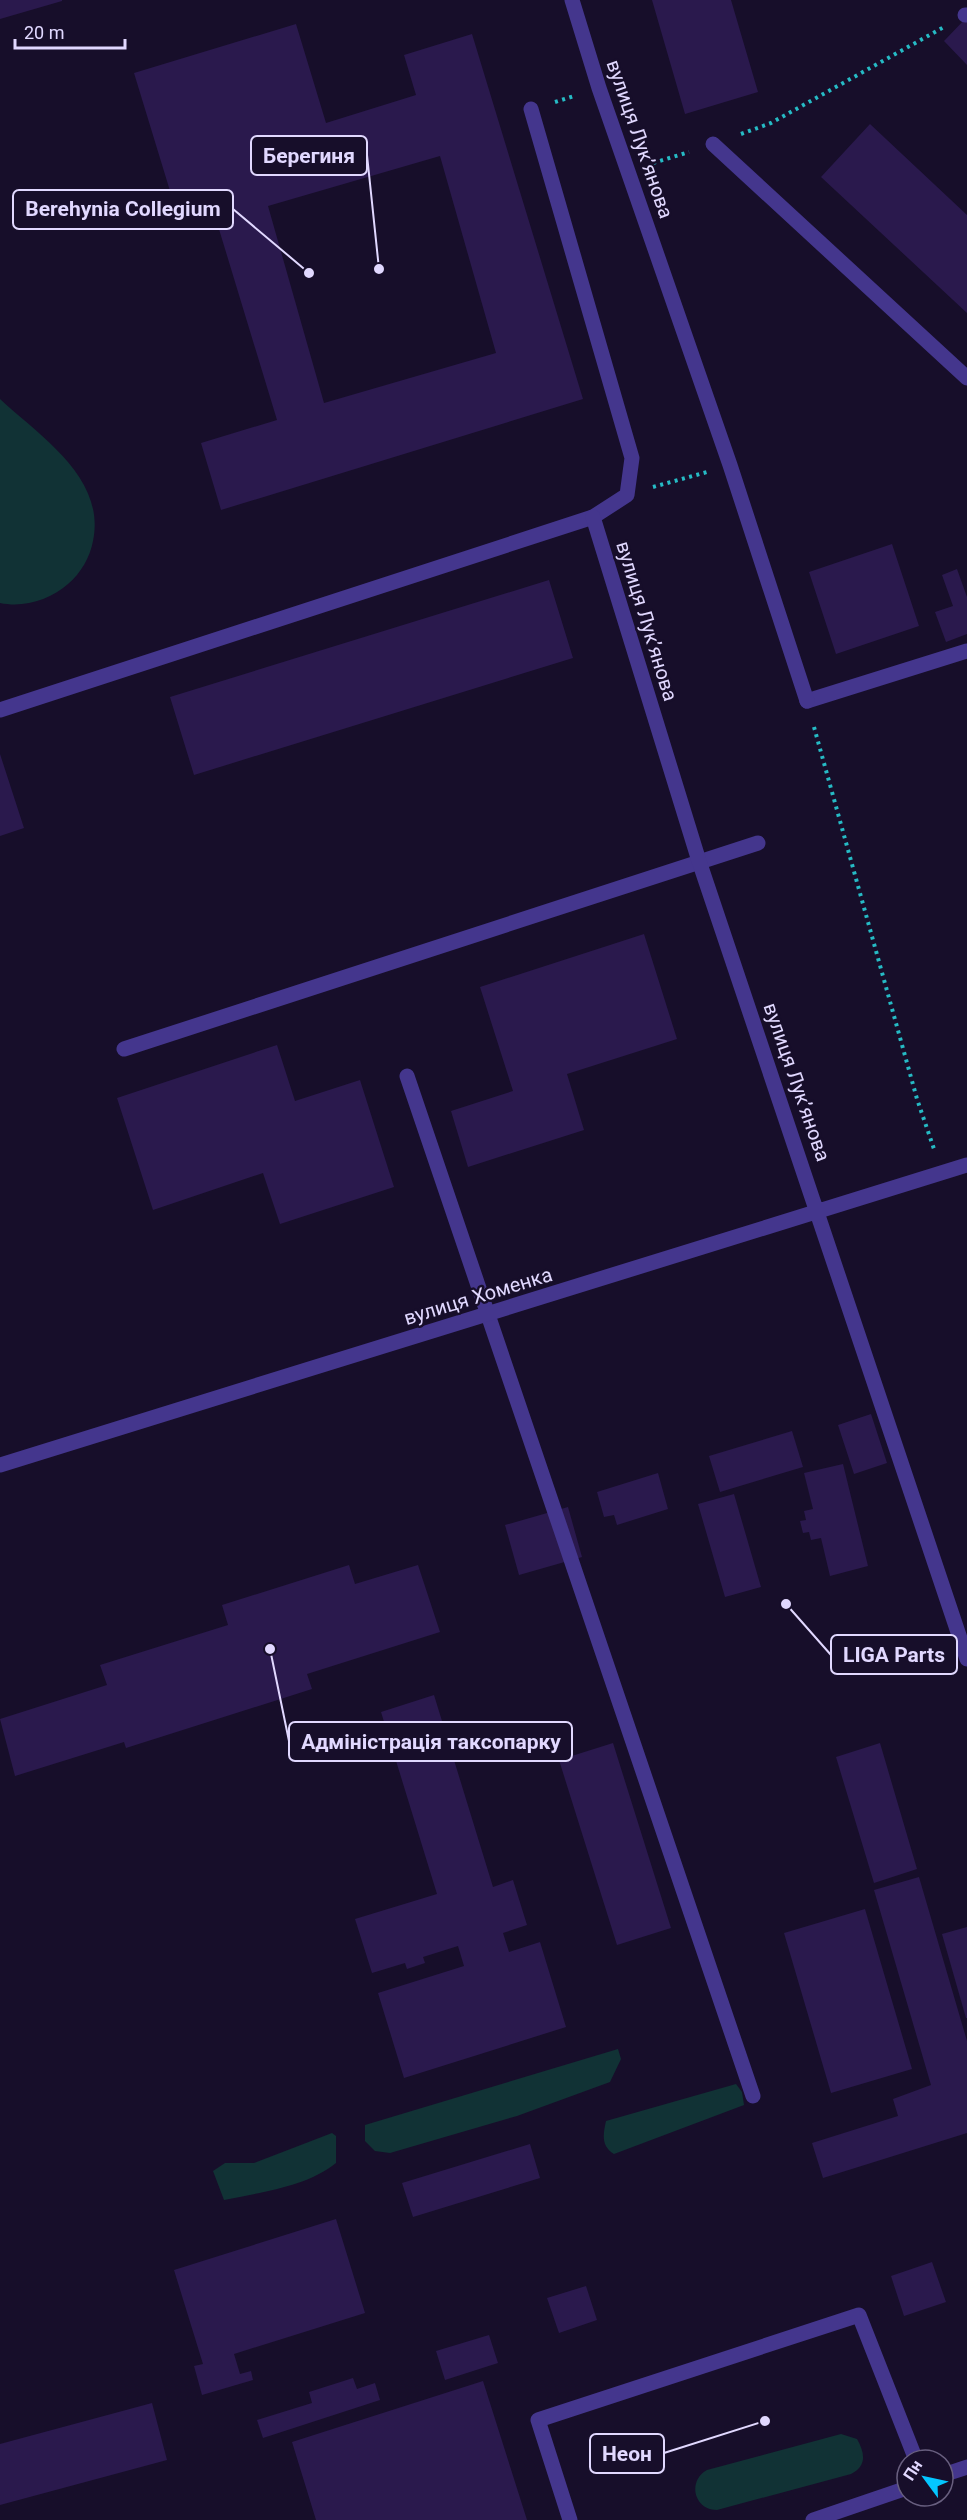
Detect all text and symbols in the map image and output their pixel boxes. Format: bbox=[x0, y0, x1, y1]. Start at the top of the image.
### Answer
scale bar bbox=[15, 12, 124, 50]
text: 20 m bbox=[24, 22, 64, 43]
street label: вулиця Лукʼянова bbox=[602, 57, 678, 221]
callout: Берегиня bbox=[251, 136, 367, 175]
text: Берегиня bbox=[263, 144, 355, 168]
callout: Berehynia Collegium bbox=[13, 190, 233, 229]
text: Berehynia Collegium bbox=[25, 197, 221, 221]
street label: вулиця Лукʼянова bbox=[611, 538, 683, 704]
street label: вулиця Лукʼянова bbox=[759, 1000, 835, 1164]
street label: вулиця Хоменка bbox=[401, 1262, 555, 1330]
callout: LIGA Parts bbox=[831, 1635, 957, 1674]
text: LIGA Parts bbox=[843, 1643, 945, 1667]
callout: Адміністрація таксопарку bbox=[289, 1722, 572, 1761]
text: Адміністрація таксопарку bbox=[301, 1730, 561, 1754]
callout: Неон bbox=[590, 2434, 664, 2473]
text: Неон bbox=[602, 2442, 652, 2466]
north arrow bbox=[895, 2448, 955, 2508]
text: Пн bbox=[899, 2456, 926, 2484]

